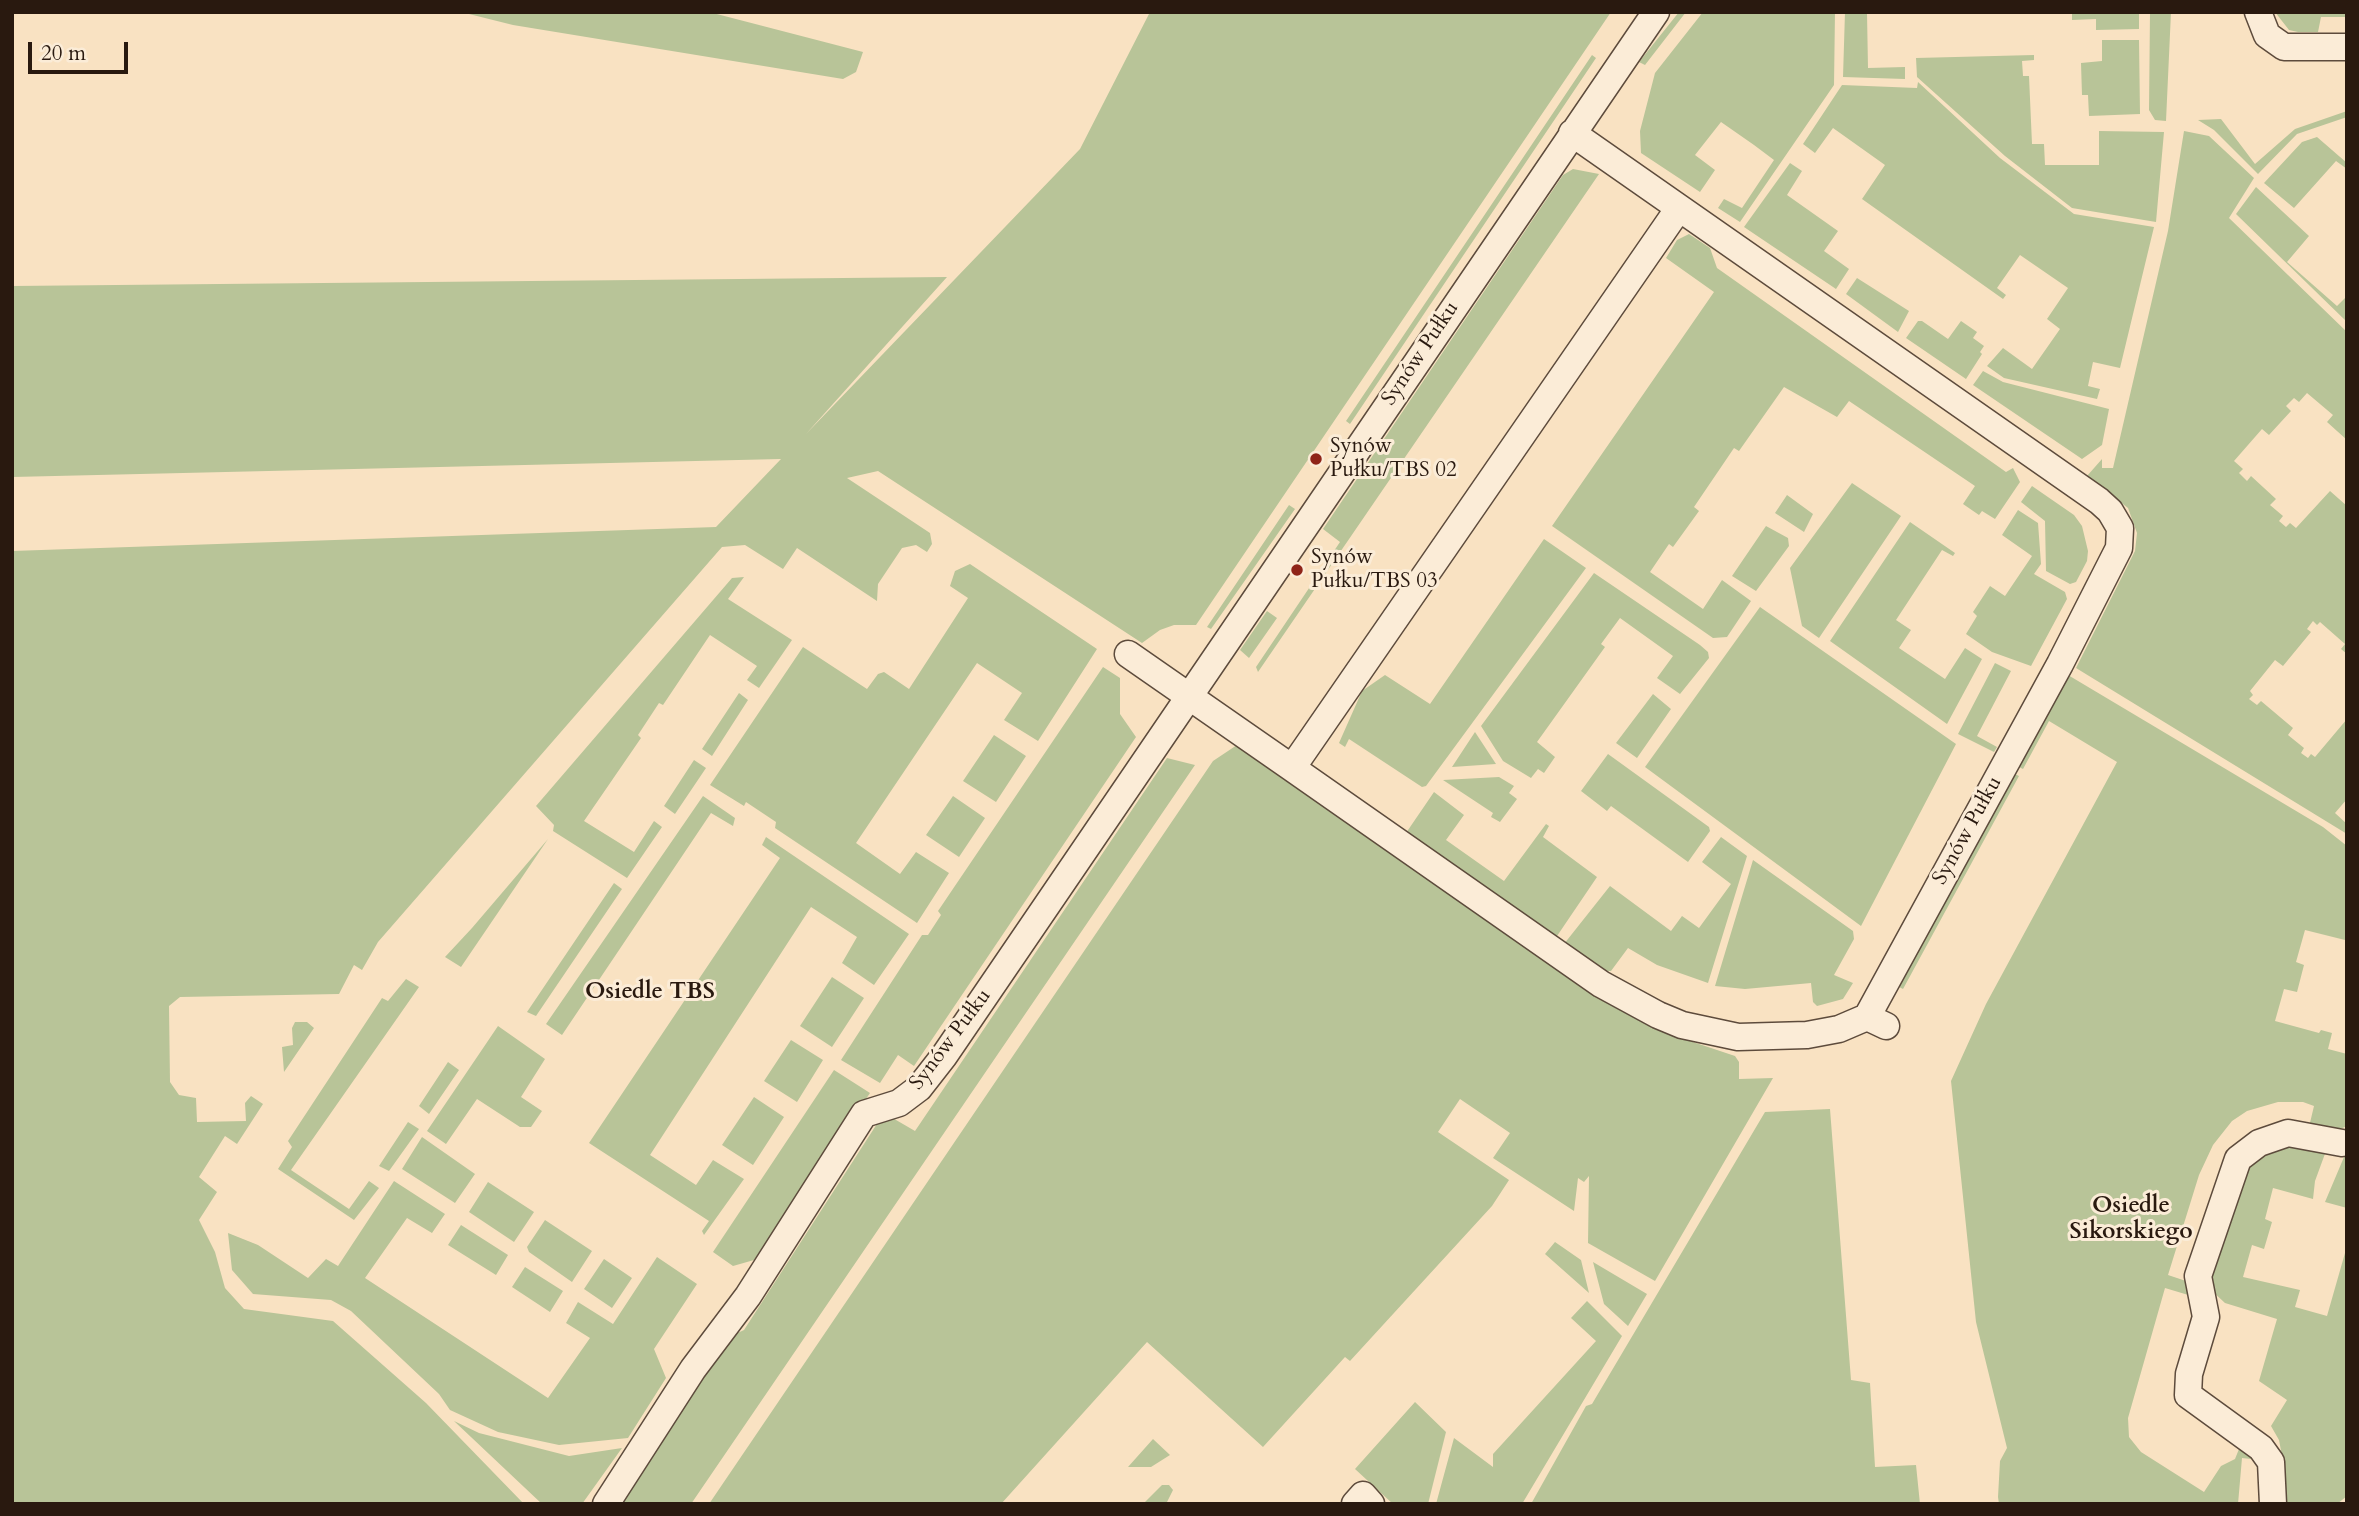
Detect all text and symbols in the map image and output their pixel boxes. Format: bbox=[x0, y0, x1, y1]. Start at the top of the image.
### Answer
scale bar bbox=[32, 28, 131, 72]
text: 20 m bbox=[41, 39, 86, 68]
street label: Synów Pułku bbox=[1377, 297, 1465, 411]
place label: Synów Pułku/TBS 02 bbox=[1330, 434, 1457, 484]
marker: Synów Pułku/TBS 02 bbox=[1308, 451, 1324, 467]
place label: Synów Pułku/TBS 03 bbox=[1311, 545, 1438, 595]
marker: Synów Pułku/TBS 03 bbox=[1289, 562, 1305, 578]
street label: Synów Pułku bbox=[1928, 772, 2008, 890]
district label: Osiedle TBS bbox=[585, 979, 715, 1007]
street label: Synów Pułku bbox=[905, 985, 997, 1095]
district label: Osiedle Sikorskiego bbox=[2069, 1193, 2193, 1247]

